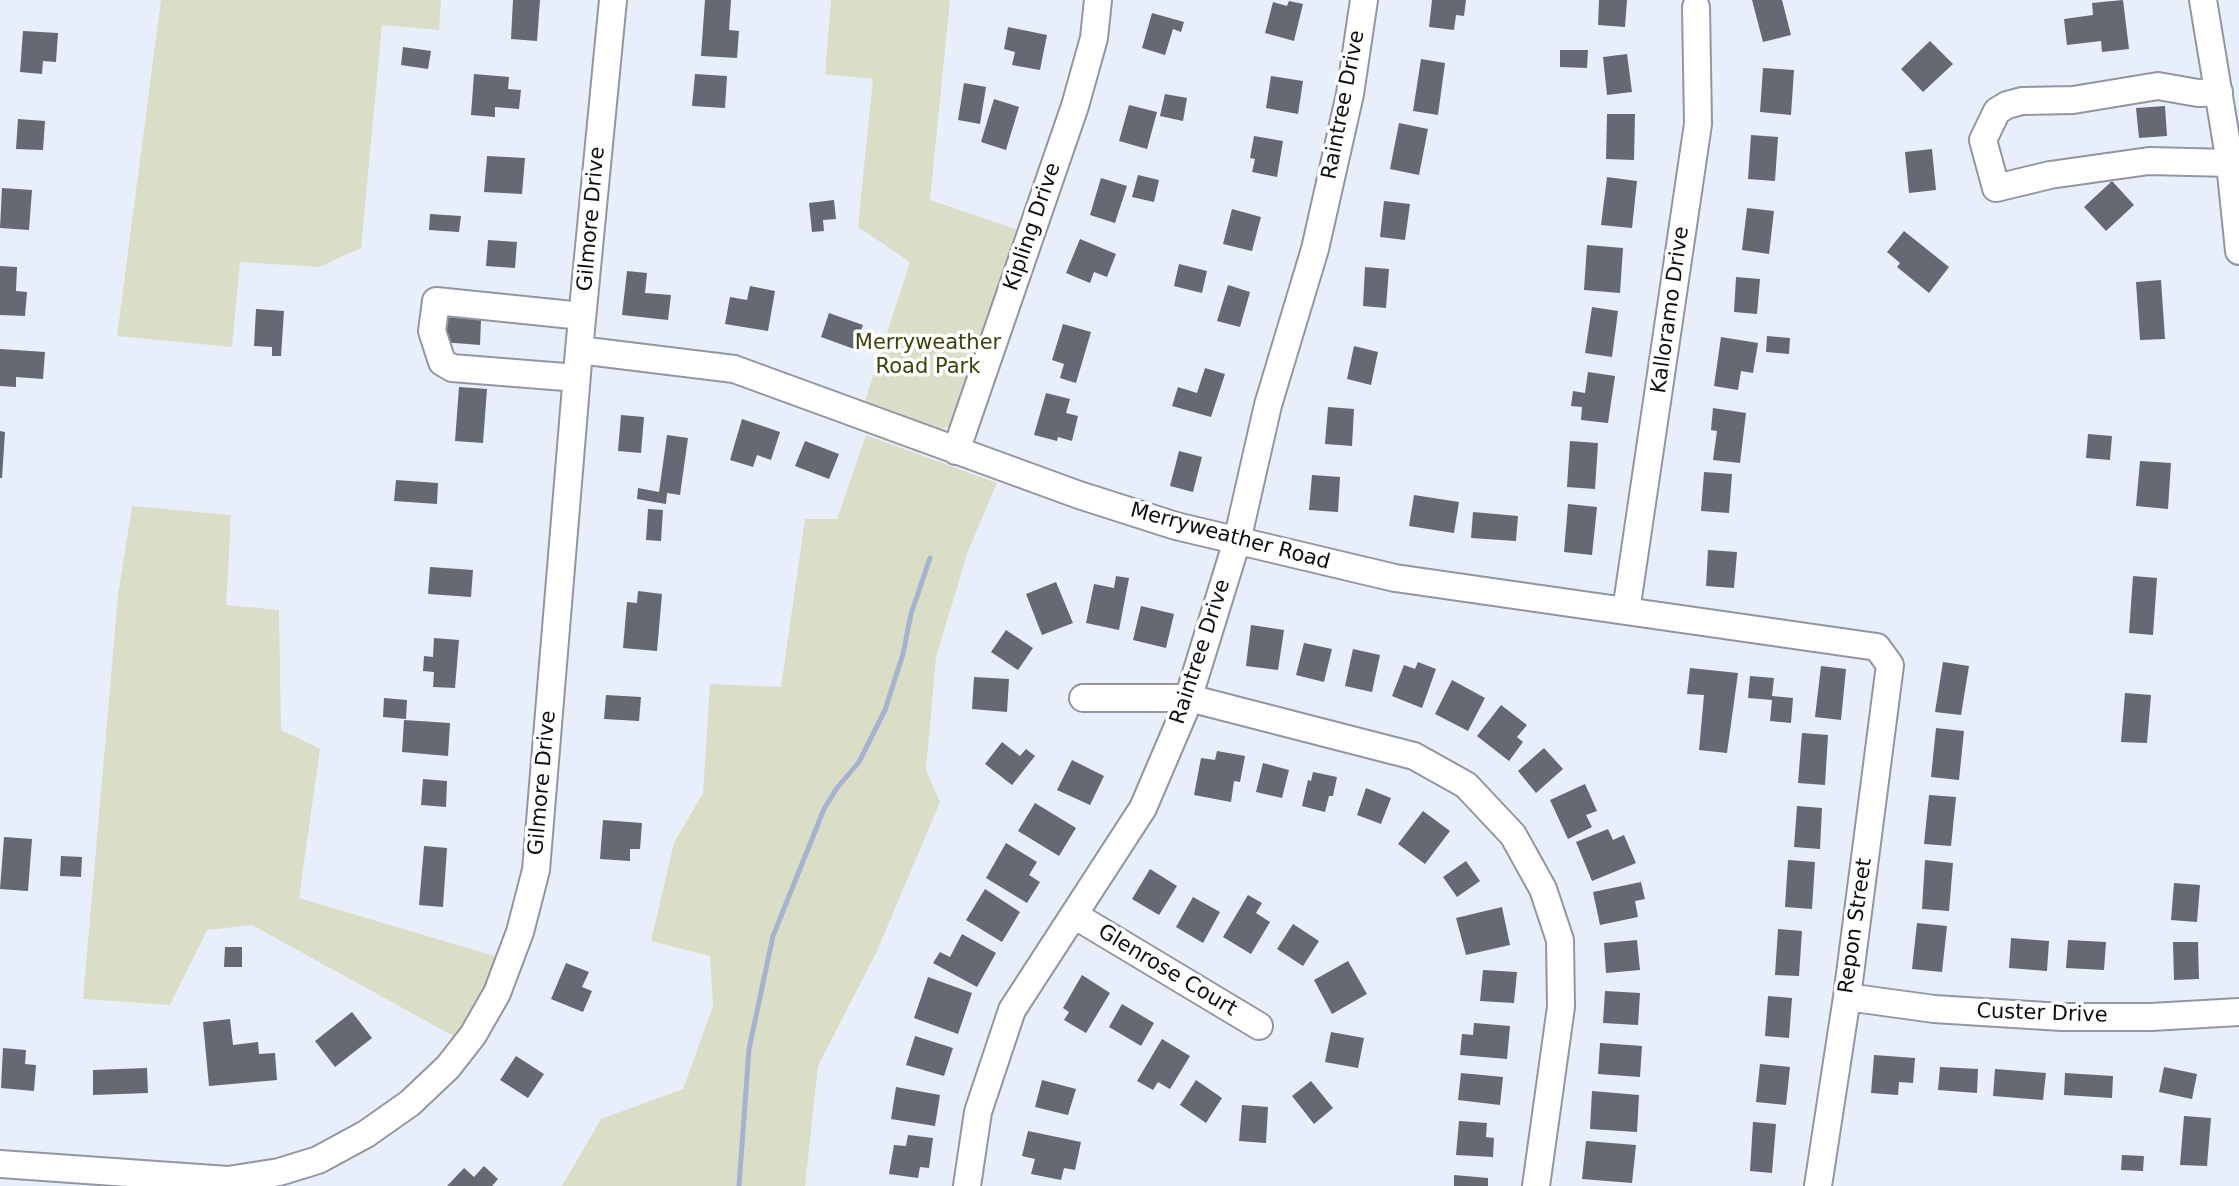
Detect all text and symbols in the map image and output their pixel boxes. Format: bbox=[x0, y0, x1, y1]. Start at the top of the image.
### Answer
street label: Raintree Drive bbox=[1317, 28, 1371, 182]
street label: Gilmore Drive bbox=[573, 146, 611, 292]
street label: Kipling Drive bbox=[999, 160, 1067, 294]
street label: Kalloramo Drive bbox=[1647, 225, 1695, 395]
park label: Merryweather Road Park bbox=[855, 331, 1001, 381]
street label: Merryweather Road bbox=[1127, 498, 1333, 576]
street label: Raintree Drive bbox=[1166, 576, 1236, 728]
street label: Gilmore Drive bbox=[524, 710, 562, 856]
street label: Repon Street bbox=[1834, 857, 1878, 995]
street label: Glenrose Court bbox=[1093, 920, 1241, 1022]
street label: Custer Drive bbox=[1976, 999, 2108, 1029]

